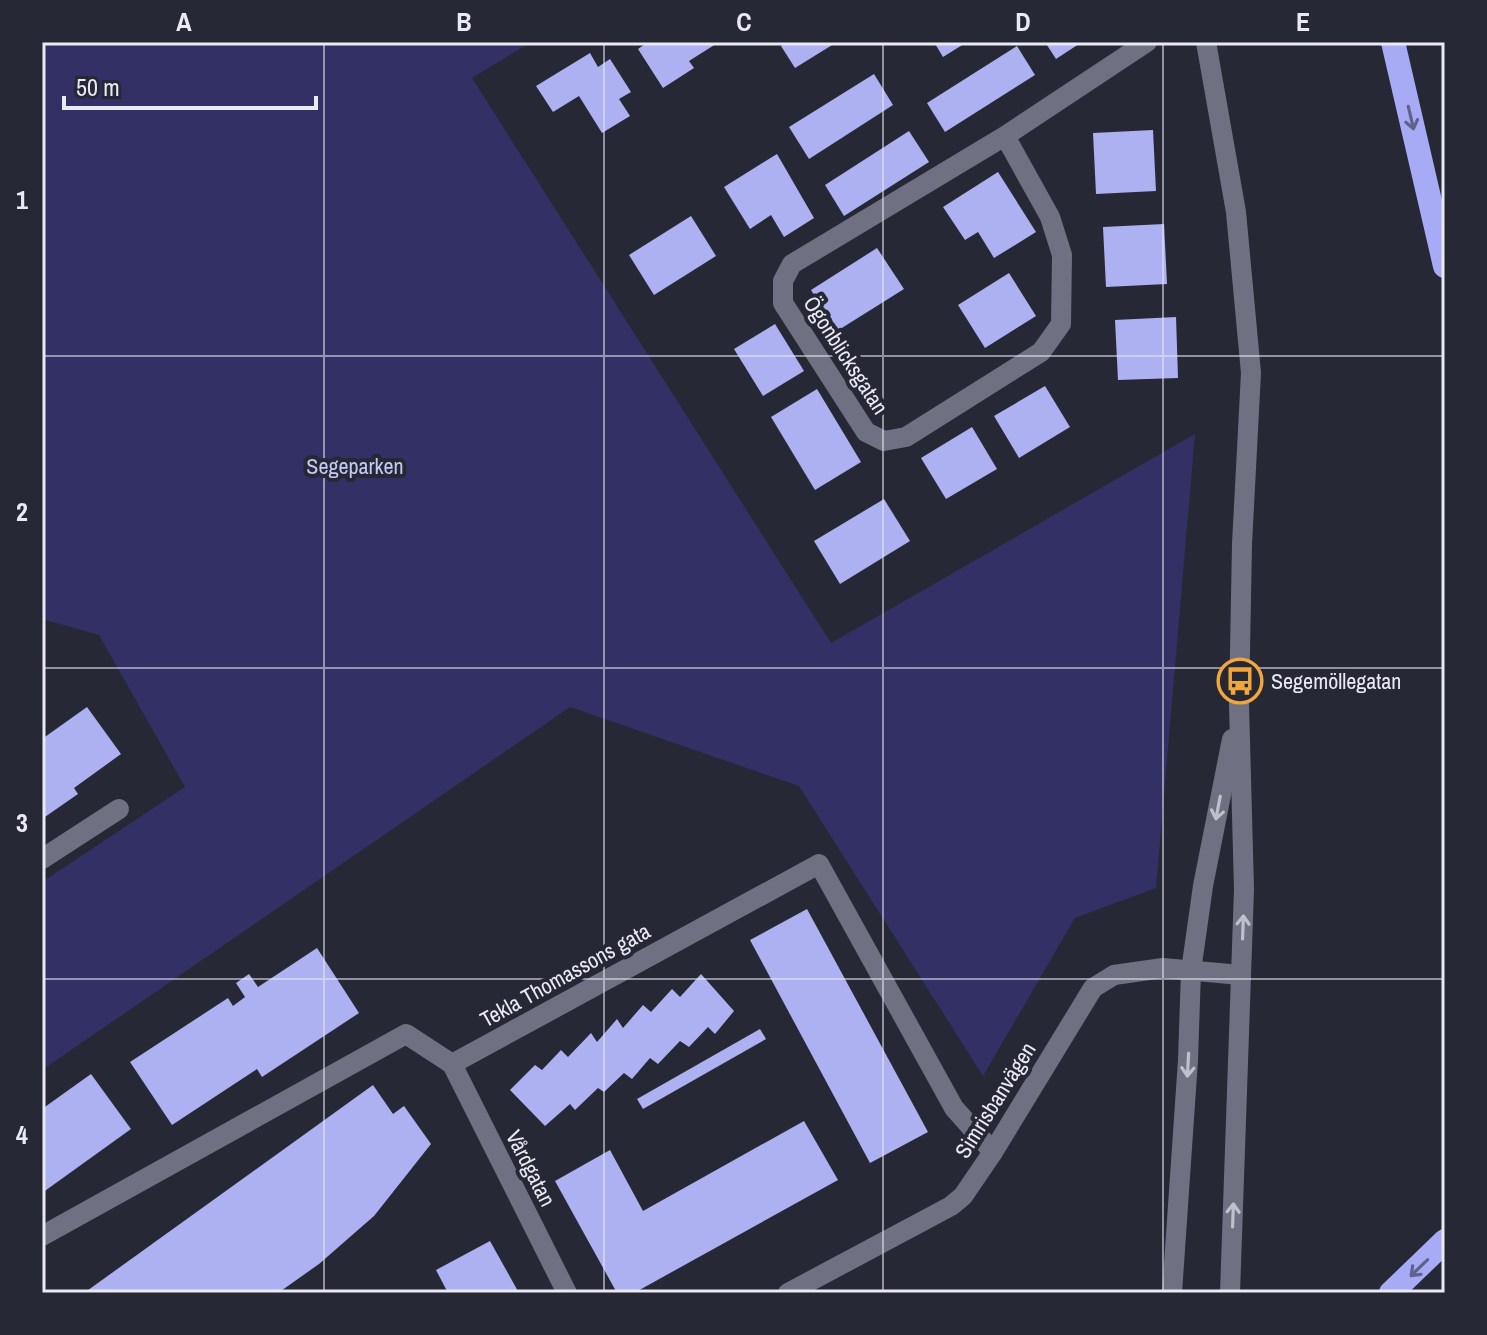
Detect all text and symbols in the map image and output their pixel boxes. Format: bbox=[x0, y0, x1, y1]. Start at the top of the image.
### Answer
text: A bbox=[176, 4, 192, 39]
text: B bbox=[456, 4, 472, 39]
text: C bbox=[736, 4, 752, 39]
text: D bbox=[1015, 4, 1031, 39]
text: E bbox=[1296, 4, 1310, 39]
scale bar bbox=[64, 60, 316, 110]
text: 50 m bbox=[76, 71, 120, 103]
one-way arrow bbox=[1404, 105, 1419, 130]
text: 1 bbox=[16, 182, 28, 217]
street label: Ögonblicksgatan bbox=[797, 290, 895, 420]
park label: Segeparken bbox=[306, 451, 404, 481]
text: 2 bbox=[16, 494, 28, 529]
bus stop icon: Segemöllegatan bbox=[1216, 657, 1264, 705]
place label: Segemöllegatan bbox=[1271, 666, 1401, 696]
one-way arrow bbox=[1210, 795, 1225, 820]
text: 3 bbox=[16, 805, 28, 840]
one-way arrow bbox=[1235, 914, 1250, 941]
street label: Tekla Thomassons gata bbox=[475, 916, 655, 1034]
street label: Simrisbanvägen bbox=[947, 1036, 1043, 1164]
one-way arrow bbox=[1180, 1052, 1195, 1078]
text: 4 bbox=[16, 1117, 28, 1152]
street label: Vårdgatan bbox=[499, 1125, 563, 1211]
one-way arrow bbox=[1225, 1202, 1240, 1229]
one-way arrow bbox=[1410, 1258, 1429, 1277]

